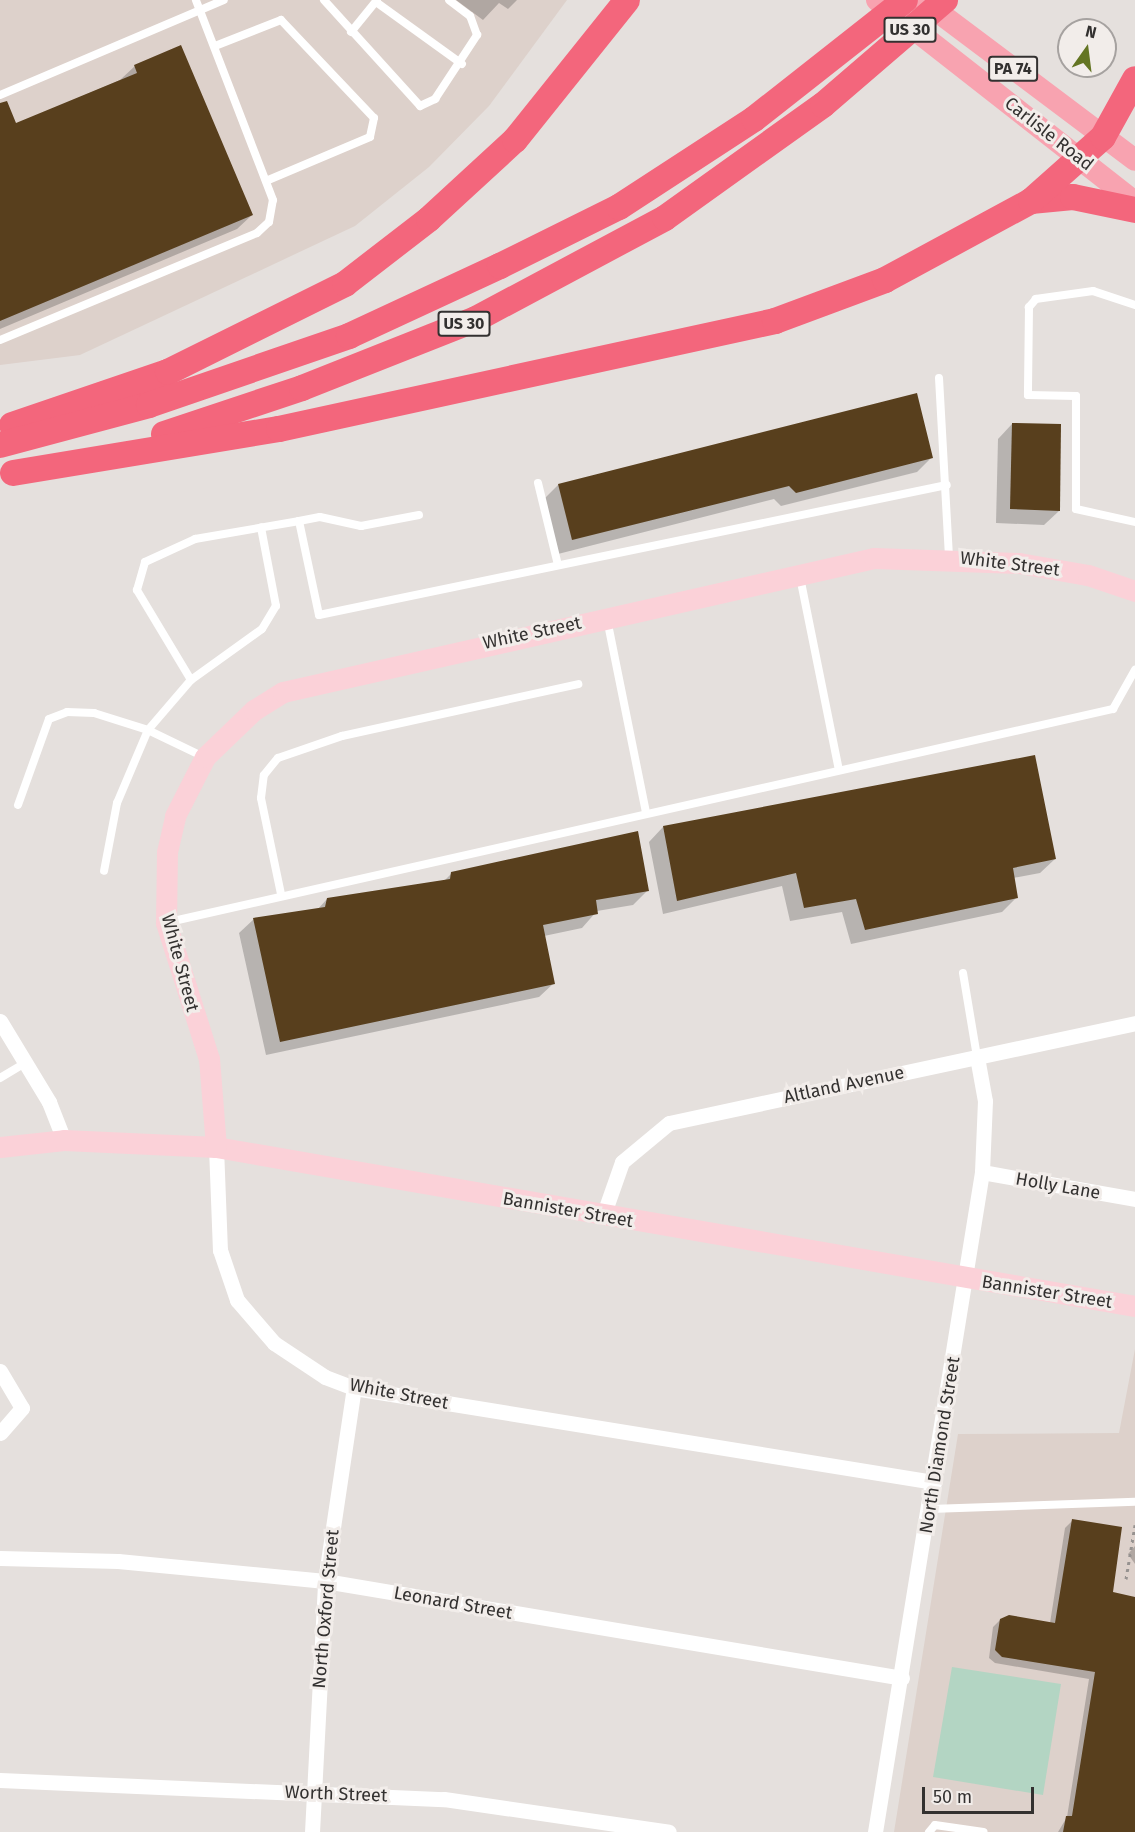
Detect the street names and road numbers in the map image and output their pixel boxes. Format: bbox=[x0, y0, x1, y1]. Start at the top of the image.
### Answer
road number: US 30 bbox=[883, 17, 937, 43]
road number: PA 74 bbox=[988, 56, 1038, 82]
street label: Carlisle Road bbox=[1000, 93, 1098, 175]
road number: US 30 bbox=[437, 311, 491, 337]
street label: White Street bbox=[959, 547, 1061, 581]
street label: White Street bbox=[481, 612, 583, 654]
street label: White Street bbox=[157, 912, 203, 1014]
street label: Altland Avenue bbox=[782, 1062, 906, 1108]
street label: Holly Lane bbox=[1014, 1168, 1102, 1204]
street label: Bannister Street bbox=[501, 1188, 635, 1232]
street label: Bannister Street bbox=[980, 1271, 1114, 1313]
street label: North Diamond Street bbox=[915, 1355, 965, 1535]
street label: White Street bbox=[348, 1374, 450, 1414]
street label: North Oxford Street bbox=[308, 1529, 344, 1689]
street label: Leonard Street bbox=[392, 1582, 514, 1624]
street label: Worth Street bbox=[284, 1781, 388, 1807]

